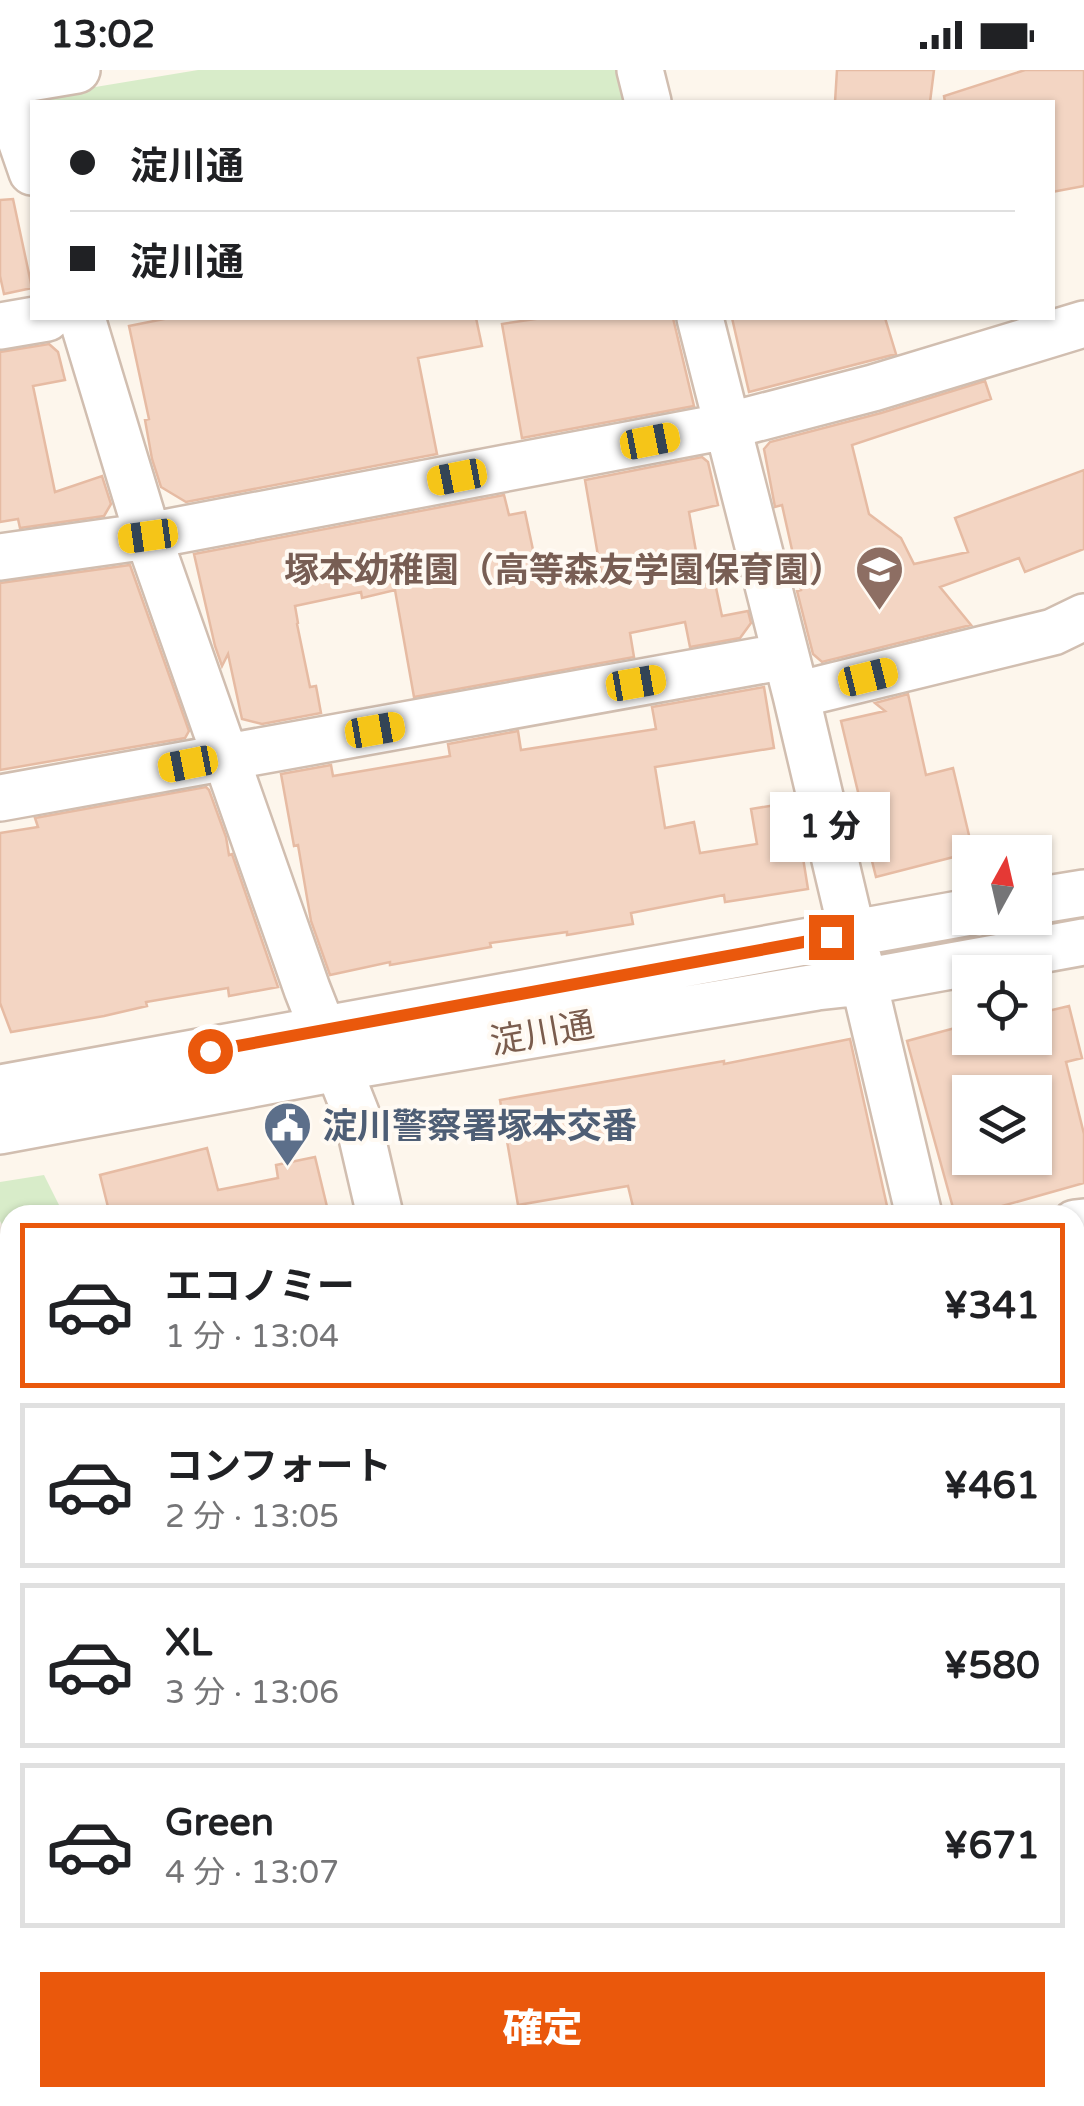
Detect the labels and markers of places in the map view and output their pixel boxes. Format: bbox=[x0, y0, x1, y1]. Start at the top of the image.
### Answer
school or university icon: 塚本幼稚園（高等森友学園保育園） bbox=[853, 544, 905, 612]
place label: 塚本幼稚園（高等森友学園保育園） bbox=[284, 550, 844, 592]
public building icon: 淀川警察署塚本交番 bbox=[261, 1100, 313, 1168]
place label: 淀川警察署塚本交番 bbox=[322, 1106, 637, 1148]

